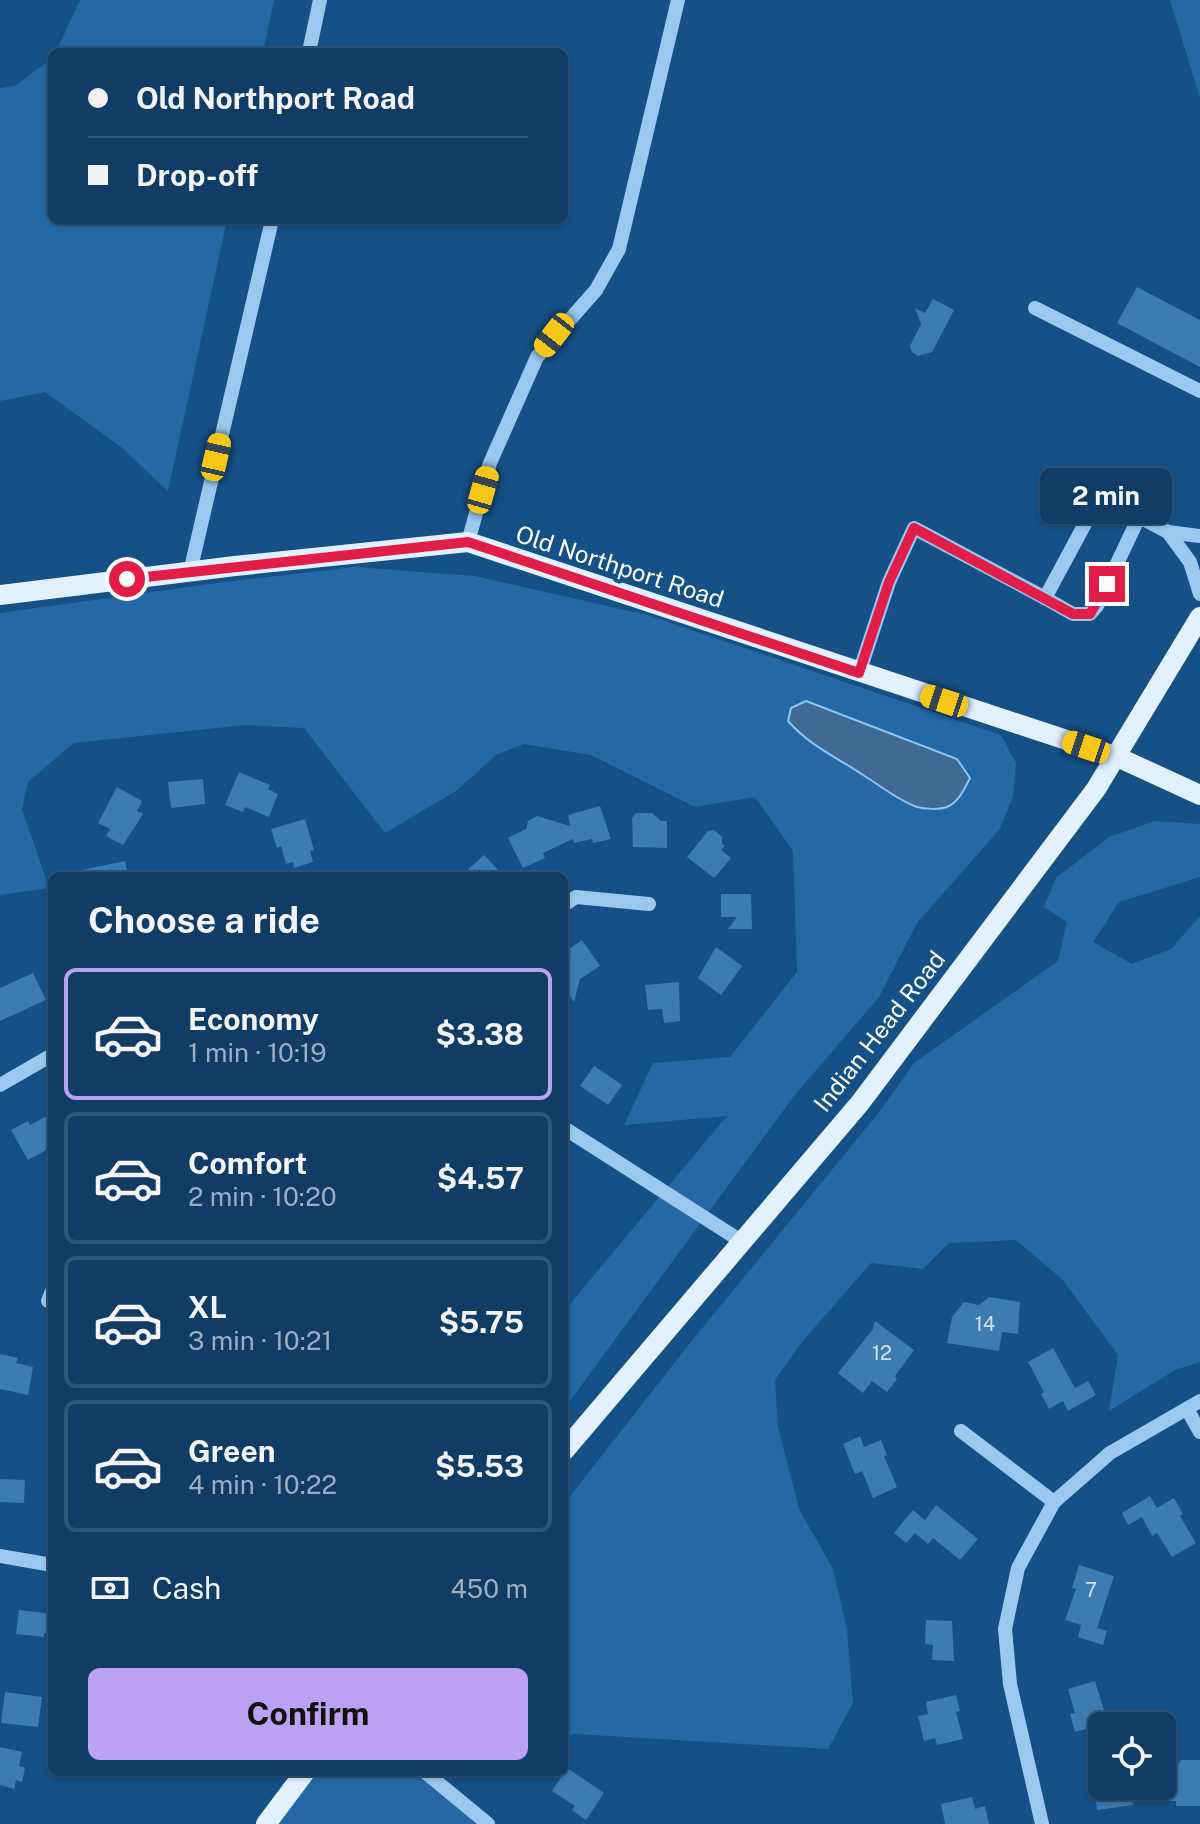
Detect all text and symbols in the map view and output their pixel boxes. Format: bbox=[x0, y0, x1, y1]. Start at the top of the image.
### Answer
text: Old Northport Road bbox=[136, 80, 415, 116]
text: Drop-off bbox=[136, 157, 258, 193]
car bbox=[530, 309, 578, 361]
car bbox=[199, 431, 233, 483]
car bbox=[465, 464, 501, 516]
callout: 2 min bbox=[1041, 468, 1173, 524]
text: 2 min bbox=[1072, 480, 1140, 511]
street label: Old Northport Road bbox=[513, 519, 727, 613]
route start bbox=[109, 561, 145, 597]
route end bbox=[1089, 566, 1125, 602]
car bbox=[917, 682, 971, 720]
car bbox=[1059, 728, 1113, 766]
text: Choose a ride bbox=[88, 899, 320, 941]
street label: Indian Head Road bbox=[808, 945, 950, 1117]
icon: car bbox=[92, 998, 164, 1070]
text: Economy bbox=[188, 1001, 319, 1037]
text: $3.38 bbox=[436, 1016, 524, 1052]
text: 1 min · 10:19 bbox=[188, 1037, 327, 1068]
icon: car bbox=[92, 1142, 164, 1214]
text: Comfort bbox=[188, 1145, 307, 1181]
text: $4.57 bbox=[437, 1160, 524, 1196]
text: 2 min · 10:20 bbox=[188, 1181, 337, 1212]
icon: car bbox=[92, 1286, 164, 1358]
text: XL bbox=[188, 1289, 227, 1325]
text: $5.75 bbox=[439, 1304, 524, 1340]
house number: 14 bbox=[975, 1312, 995, 1336]
text: 3 min · 10:21 bbox=[188, 1325, 332, 1356]
house number: 12 bbox=[872, 1341, 892, 1365]
icon: car bbox=[92, 1430, 164, 1502]
text: Green bbox=[188, 1433, 275, 1469]
text: $5.53 bbox=[435, 1448, 524, 1484]
text: 4 min · 10:22 bbox=[188, 1469, 337, 1500]
icon: cash bbox=[88, 1566, 132, 1610]
text: Cash bbox=[152, 1570, 221, 1606]
text: 450 m bbox=[451, 1573, 528, 1604]
house number: 7 bbox=[1085, 1578, 1097, 1602]
button: Confirm bbox=[88, 1668, 528, 1760]
map controls bbox=[1088, 1712, 1176, 1800]
button: locate bbox=[1088, 1712, 1176, 1800]

